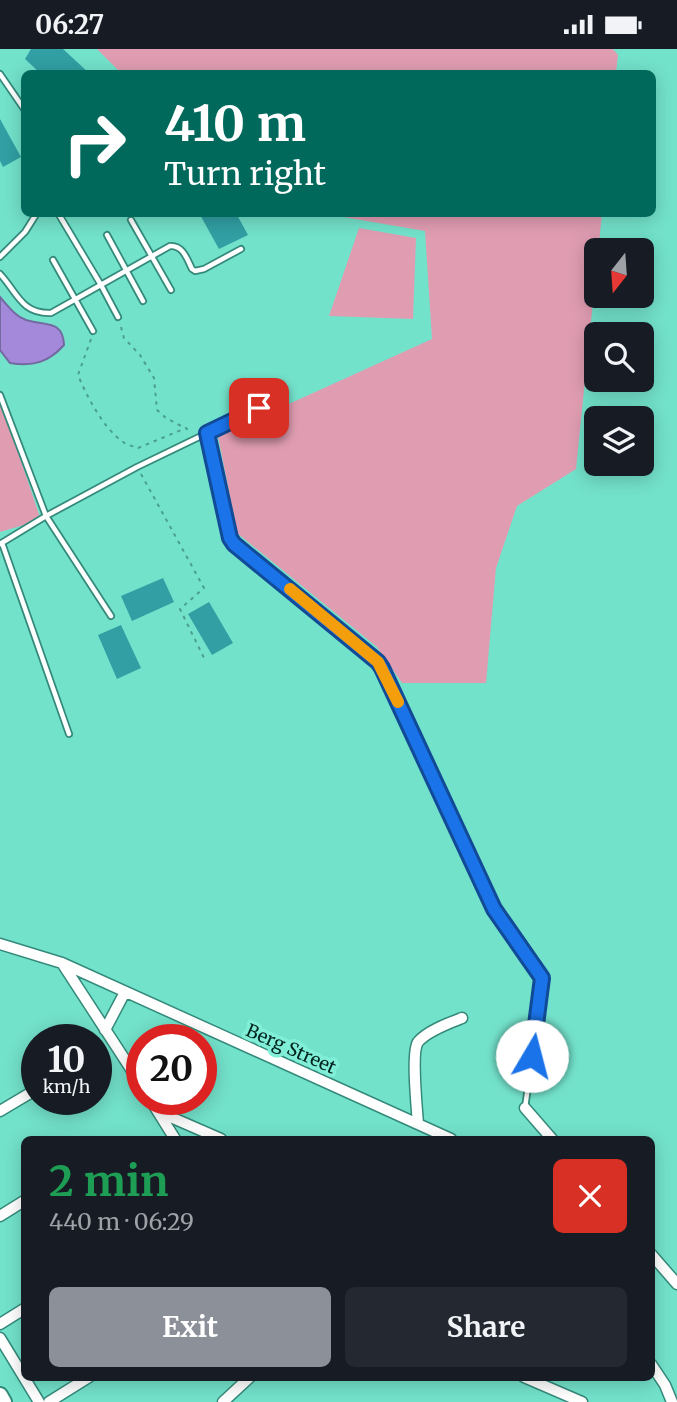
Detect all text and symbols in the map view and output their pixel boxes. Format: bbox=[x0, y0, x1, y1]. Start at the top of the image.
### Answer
text: 06:27 bbox=[35, 8, 104, 41]
text: 410 m bbox=[164, 93, 306, 154]
icon: right bbox=[49, 98, 140, 189]
text: Turn right bbox=[164, 154, 326, 194]
north arrow bbox=[584, 238, 654, 308]
map controls bbox=[584, 238, 654, 476]
button: search bbox=[584, 322, 654, 392]
pin bbox=[229, 378, 289, 438]
icon: arrive bbox=[240, 389, 278, 427]
button: layers bbox=[584, 406, 654, 476]
street label: Berg Street bbox=[243, 1018, 340, 1079]
position arrow bbox=[495, 1019, 569, 1093]
speed limit sign: 20 bbox=[126, 1024, 217, 1115]
text: 10 bbox=[48, 1038, 85, 1082]
text: km/h bbox=[43, 1075, 90, 1098]
text: 2 min bbox=[49, 1155, 169, 1207]
button: close bbox=[553, 1159, 627, 1233]
text: 440 m · 06:29 bbox=[49, 1207, 194, 1236]
button: Exit bbox=[49, 1287, 331, 1367]
button: Share bbox=[345, 1287, 627, 1367]

